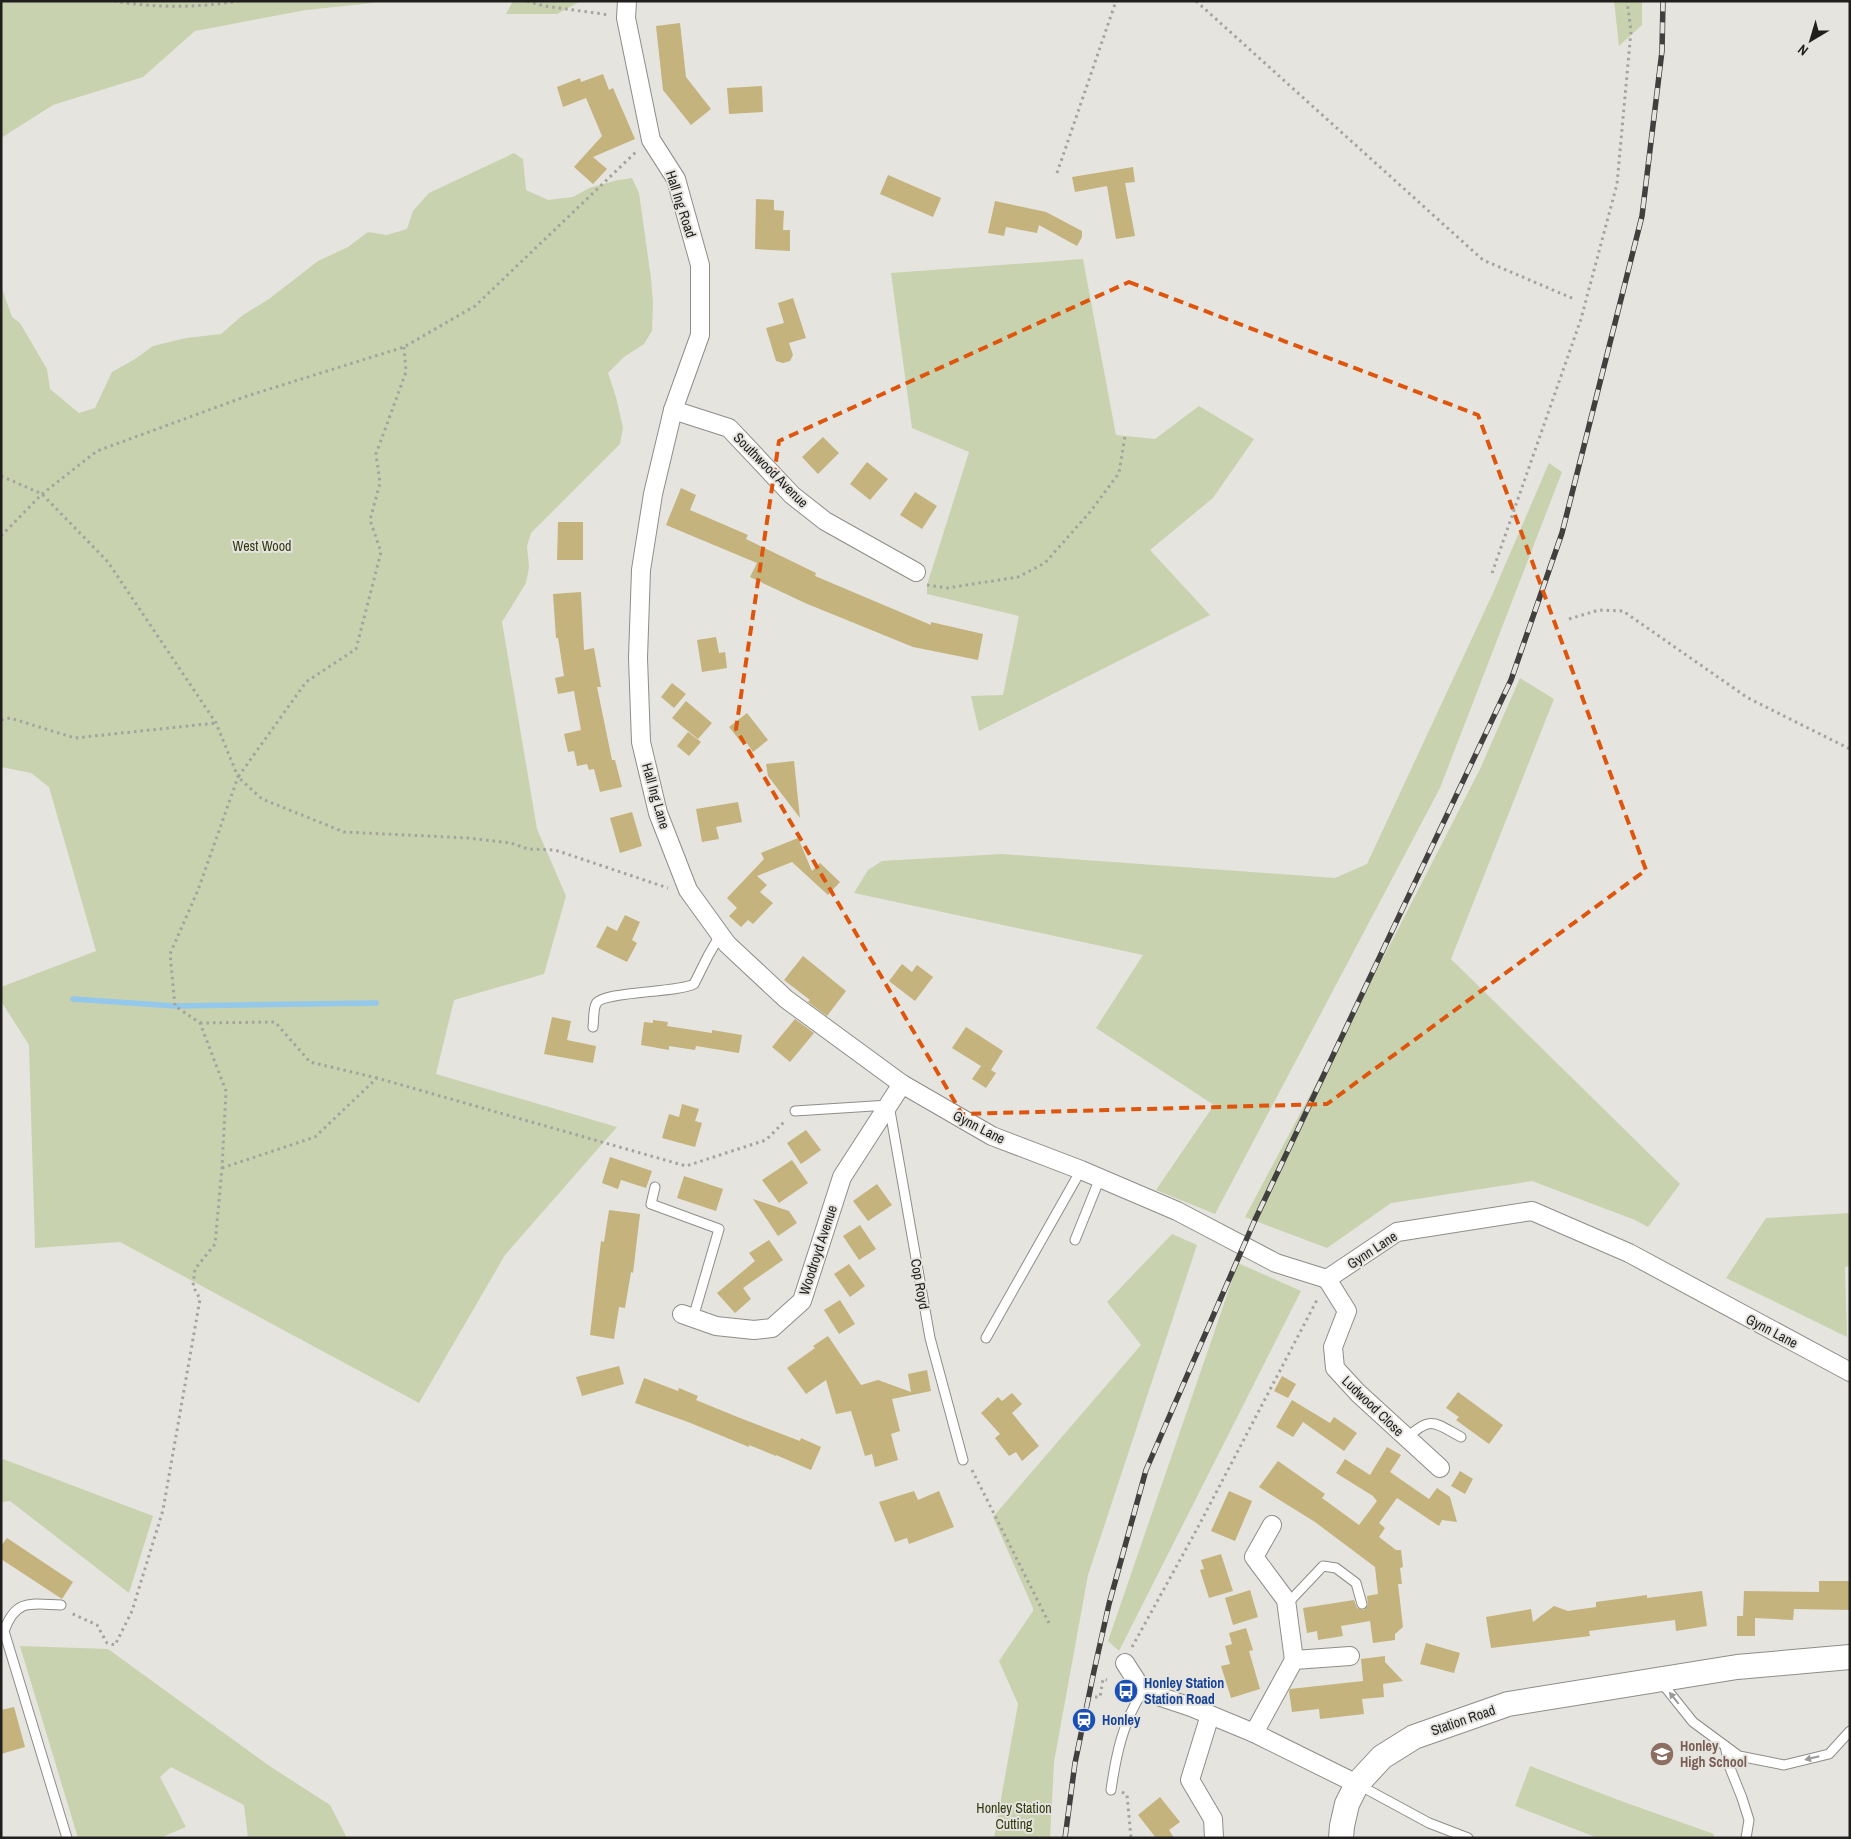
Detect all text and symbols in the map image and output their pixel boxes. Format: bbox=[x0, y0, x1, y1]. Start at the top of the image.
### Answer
north arrow bbox=[1786, 15, 1836, 65]
text: N bbox=[1794, 41, 1812, 60]
street label: Hall Ing Road bbox=[662, 168, 700, 240]
street label: Southwood Avenue bbox=[730, 429, 812, 511]
park label: West Wood bbox=[233, 537, 291, 555]
street label: Hall Ing Lane bbox=[638, 761, 674, 831]
street label: Gynn Lane bbox=[950, 1106, 1008, 1148]
street label: Woodroyd Avenue bbox=[795, 1203, 841, 1297]
street label: Gynn Lane bbox=[1344, 1227, 1400, 1273]
street label: Cop Royd bbox=[907, 1257, 933, 1311]
street label: Gynn Lane bbox=[1743, 1310, 1801, 1352]
street label: Ludwood Close bbox=[1338, 1372, 1408, 1440]
place label: Honley Station Station Road bbox=[1144, 1674, 1224, 1708]
bus stop icon: Honley Station Station Road bbox=[1113, 1678, 1139, 1704]
one-way arrow bbox=[1668, 1692, 1679, 1705]
street label: Station Road bbox=[1428, 1701, 1498, 1739]
station icon: Honley bbox=[1071, 1707, 1097, 1733]
place label: Honley bbox=[1102, 1711, 1141, 1729]
place label: Honley High School bbox=[1680, 1737, 1747, 1771]
school or university icon: Honley High School bbox=[1649, 1741, 1675, 1767]
one-way arrow bbox=[1804, 1754, 1819, 1762]
park label: Honley Station Cutting bbox=[976, 1799, 1052, 1833]

